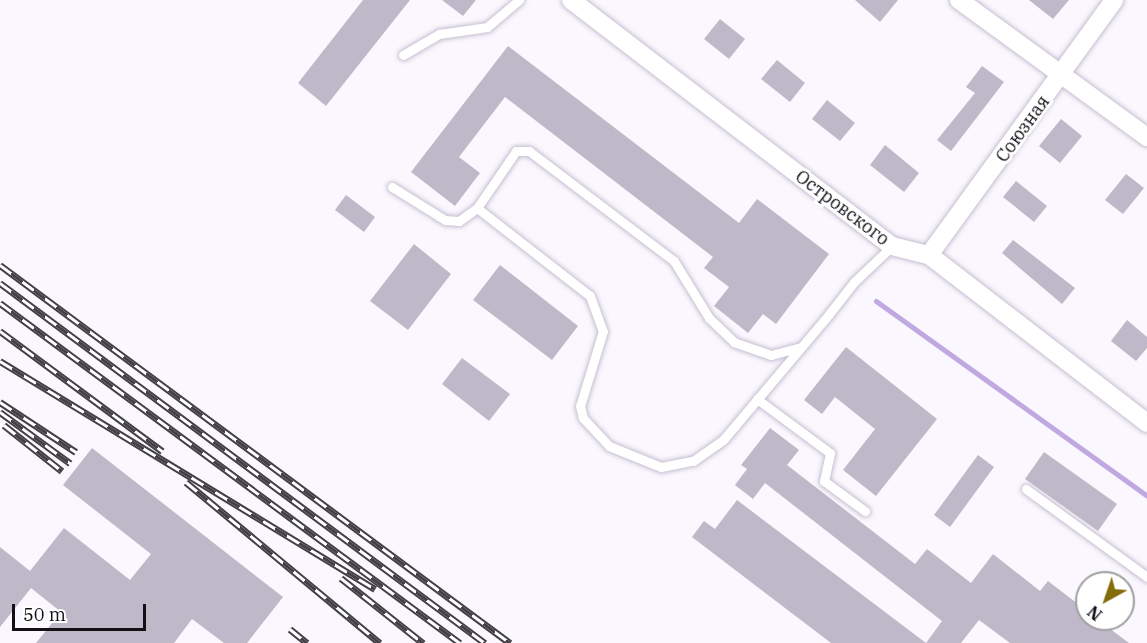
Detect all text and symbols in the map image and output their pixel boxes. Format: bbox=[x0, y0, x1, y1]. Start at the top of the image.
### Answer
street label: Союзная bbox=[991, 91, 1055, 167]
street label: Островского bbox=[791, 166, 893, 250]
north arrow bbox=[1075, 571, 1135, 631]
scale bar bbox=[15, 592, 148, 630]
text: N bbox=[1083, 602, 1106, 625]
text: 50 m bbox=[23, 603, 66, 626]

